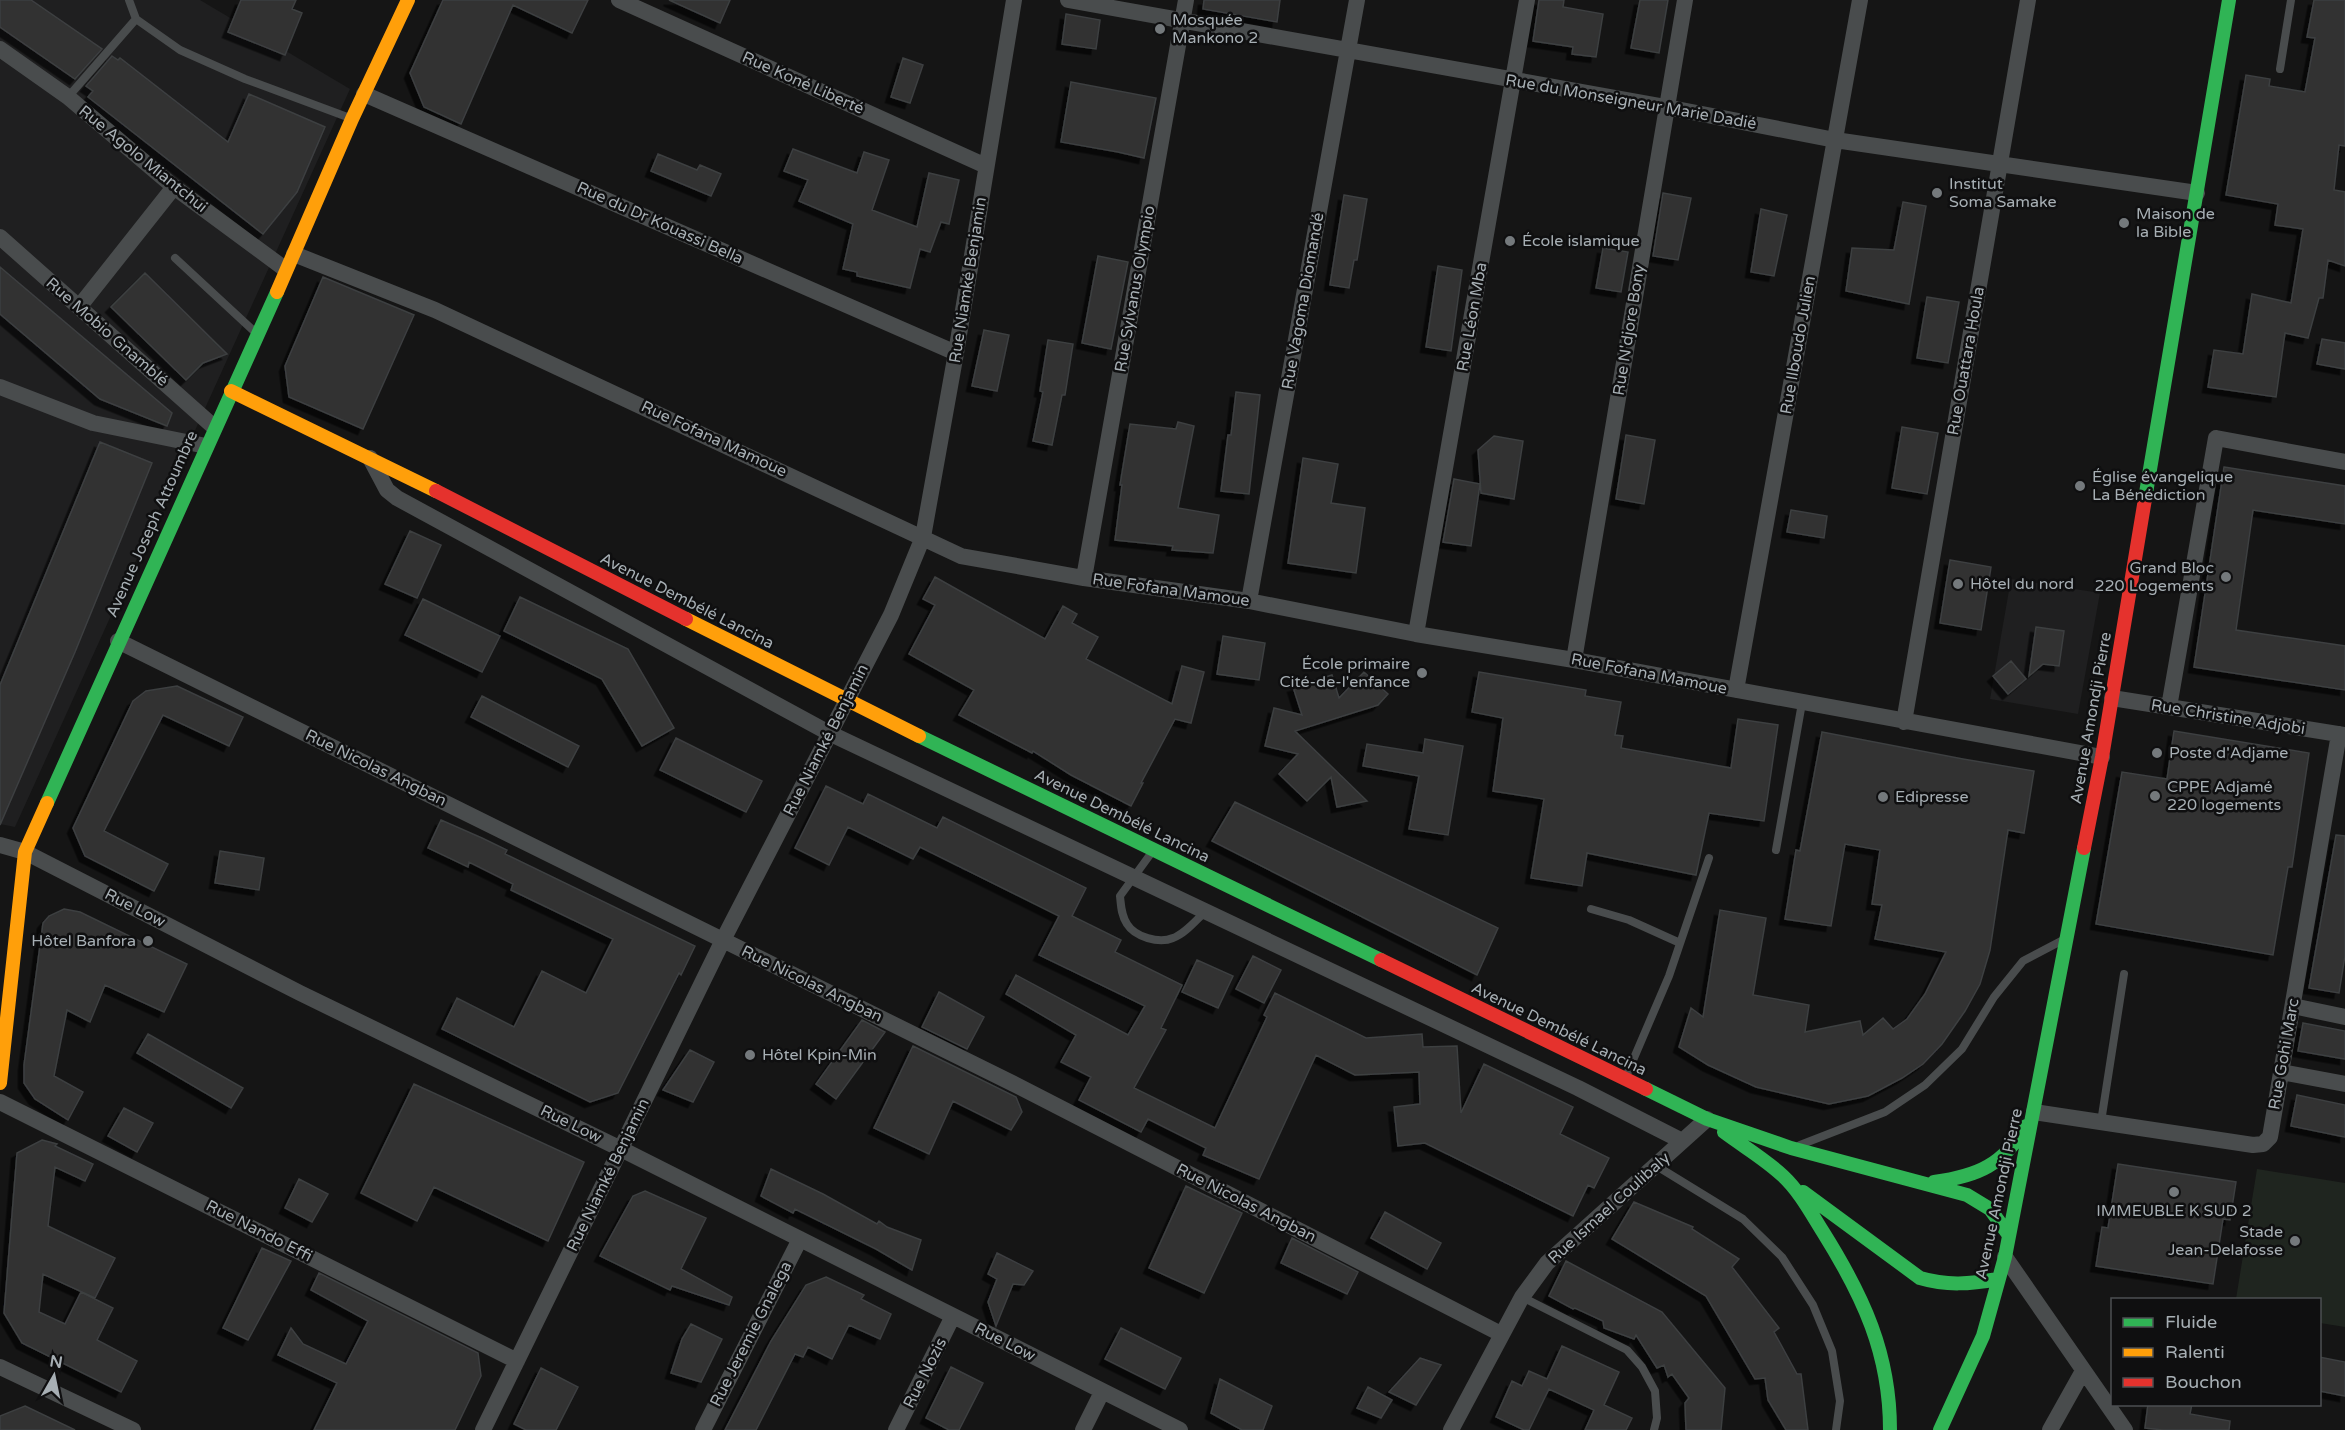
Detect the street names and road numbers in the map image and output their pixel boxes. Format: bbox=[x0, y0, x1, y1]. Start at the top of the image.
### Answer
street label: Rue Koné Liberté bbox=[739, 47, 867, 119]
street label: Rue du Monseigneur Marie Dadié bbox=[1504, 70, 1758, 134]
street label: Rue Agolo Miantchui bbox=[75, 101, 211, 217]
street label: Rue du Dr Kouassi Bella bbox=[574, 177, 746, 269]
street label: Rue Niamké Benjamin bbox=[945, 196, 991, 364]
street label: Rue Sylvanus Olympio bbox=[1110, 204, 1160, 374]
street label: Rue Vagoma Diomandé bbox=[1278, 211, 1328, 391]
street label: Rue Léon Mba bbox=[1453, 261, 1491, 373]
street label: Rue N'djore Bony bbox=[1609, 263, 1649, 397]
street label: Rue Mobio Gnamblé bbox=[42, 273, 172, 391]
street label: Rue Ilboudo Julien bbox=[1776, 274, 1820, 416]
street label: Rue Ouattara Houla bbox=[1943, 285, 1989, 437]
street label: Rue Fofana Mamoue bbox=[638, 396, 790, 482]
street label: Avenue Joseph Attoumbre bbox=[102, 428, 202, 620]
street label: Avenue Dembélé Lancina bbox=[597, 548, 777, 654]
street label: Rue Fofana Mamoue bbox=[1091, 569, 1251, 611]
street label: Avenue Amondji Pierre bbox=[2066, 630, 2116, 806]
street label: Rue Fofana Mamoue bbox=[1569, 649, 1729, 699]
street label: Rue Niamké Benjamin bbox=[779, 661, 873, 819]
street label: Rue Christine Adjobi bbox=[2150, 695, 2306, 739]
street label: Rue Nicolas Angban bbox=[302, 725, 450, 811]
street label: Avenue Dembélé Lancina bbox=[1031, 765, 1213, 867]
street label: Rue Low bbox=[101, 884, 169, 932]
street label: Rue Nicolas Angban bbox=[738, 941, 886, 1027]
street label: Avenue Dembélé Lancina bbox=[1468, 978, 1650, 1080]
street label: Rue Gohi Marc bbox=[2264, 997, 2304, 1111]
street label: Rue Niamké Benjamin bbox=[562, 1095, 654, 1255]
street label: Rue Low bbox=[537, 1101, 605, 1148]
street label: Avenue Amondji Pierre bbox=[1971, 1107, 2027, 1281]
street label: Rue Ismael Coulibaly bbox=[1544, 1148, 1674, 1268]
street label: Rue Nicolas Angban bbox=[1173, 1159, 1319, 1247]
street label: Rue Nando Effi bbox=[203, 1196, 315, 1266]
street label: Rue Jeremie Gnalega bbox=[706, 1258, 796, 1410]
street label: Rue Low bbox=[971, 1318, 1039, 1366]
street label: Rue Nozis bbox=[899, 1334, 951, 1412]

